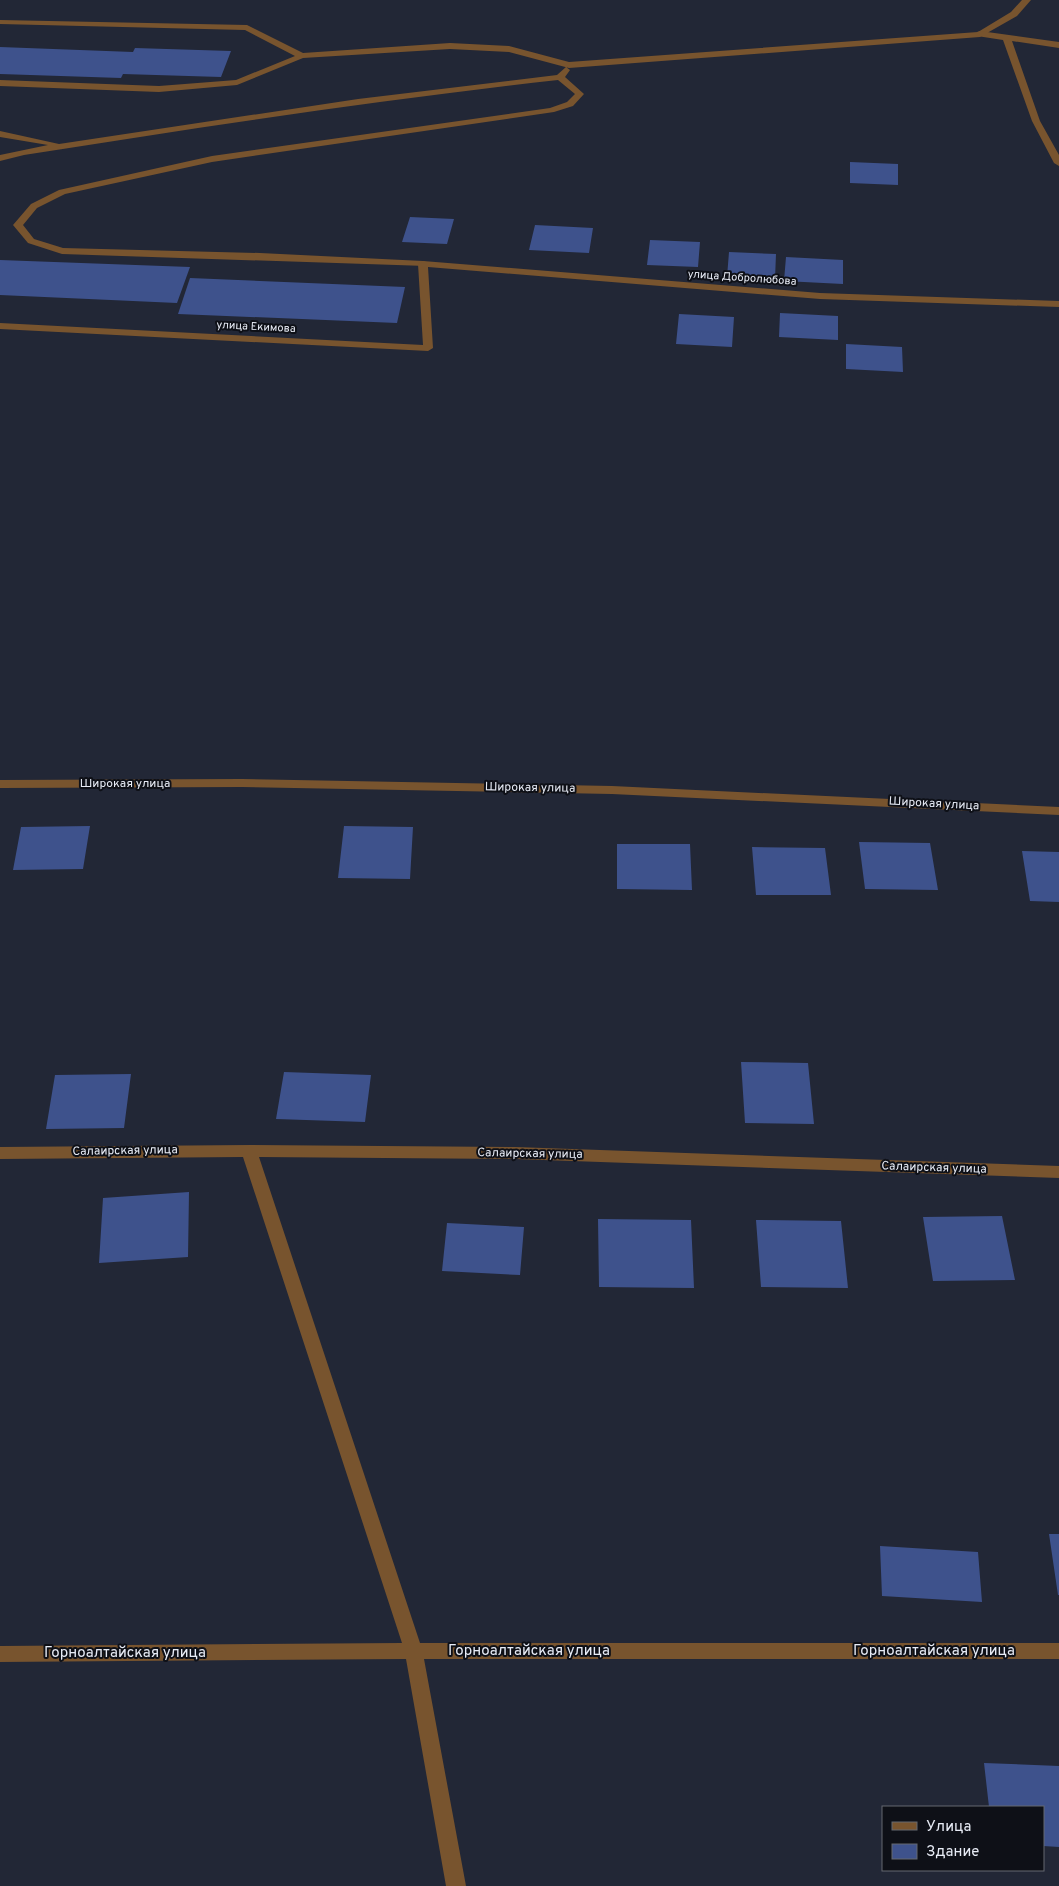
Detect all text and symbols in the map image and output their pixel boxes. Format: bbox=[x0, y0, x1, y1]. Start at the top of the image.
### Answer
street label: улица Добролюбова bbox=[687, 267, 797, 289]
street label: улица Екимова bbox=[216, 318, 296, 336]
street label: Широкая улица bbox=[80, 776, 170, 792]
street label: Широкая улица bbox=[485, 779, 575, 797]
street label: Широкая улица bbox=[888, 794, 980, 814]
street label: Салаирская улица bbox=[72, 1142, 178, 1160]
street label: Салаирская улица bbox=[477, 1145, 583, 1163]
street label: Салаирская улица bbox=[881, 1158, 987, 1178]
street label: Горноалтайская улица bbox=[448, 1642, 610, 1661]
street label: Горноалтайская улица bbox=[853, 1642, 1015, 1661]
street label: Горноалтайская улица bbox=[44, 1644, 206, 1663]
legend bbox=[882, 1806, 1044, 1871]
text: Улица bbox=[926, 1818, 971, 1837]
text: Здание bbox=[926, 1843, 979, 1862]

